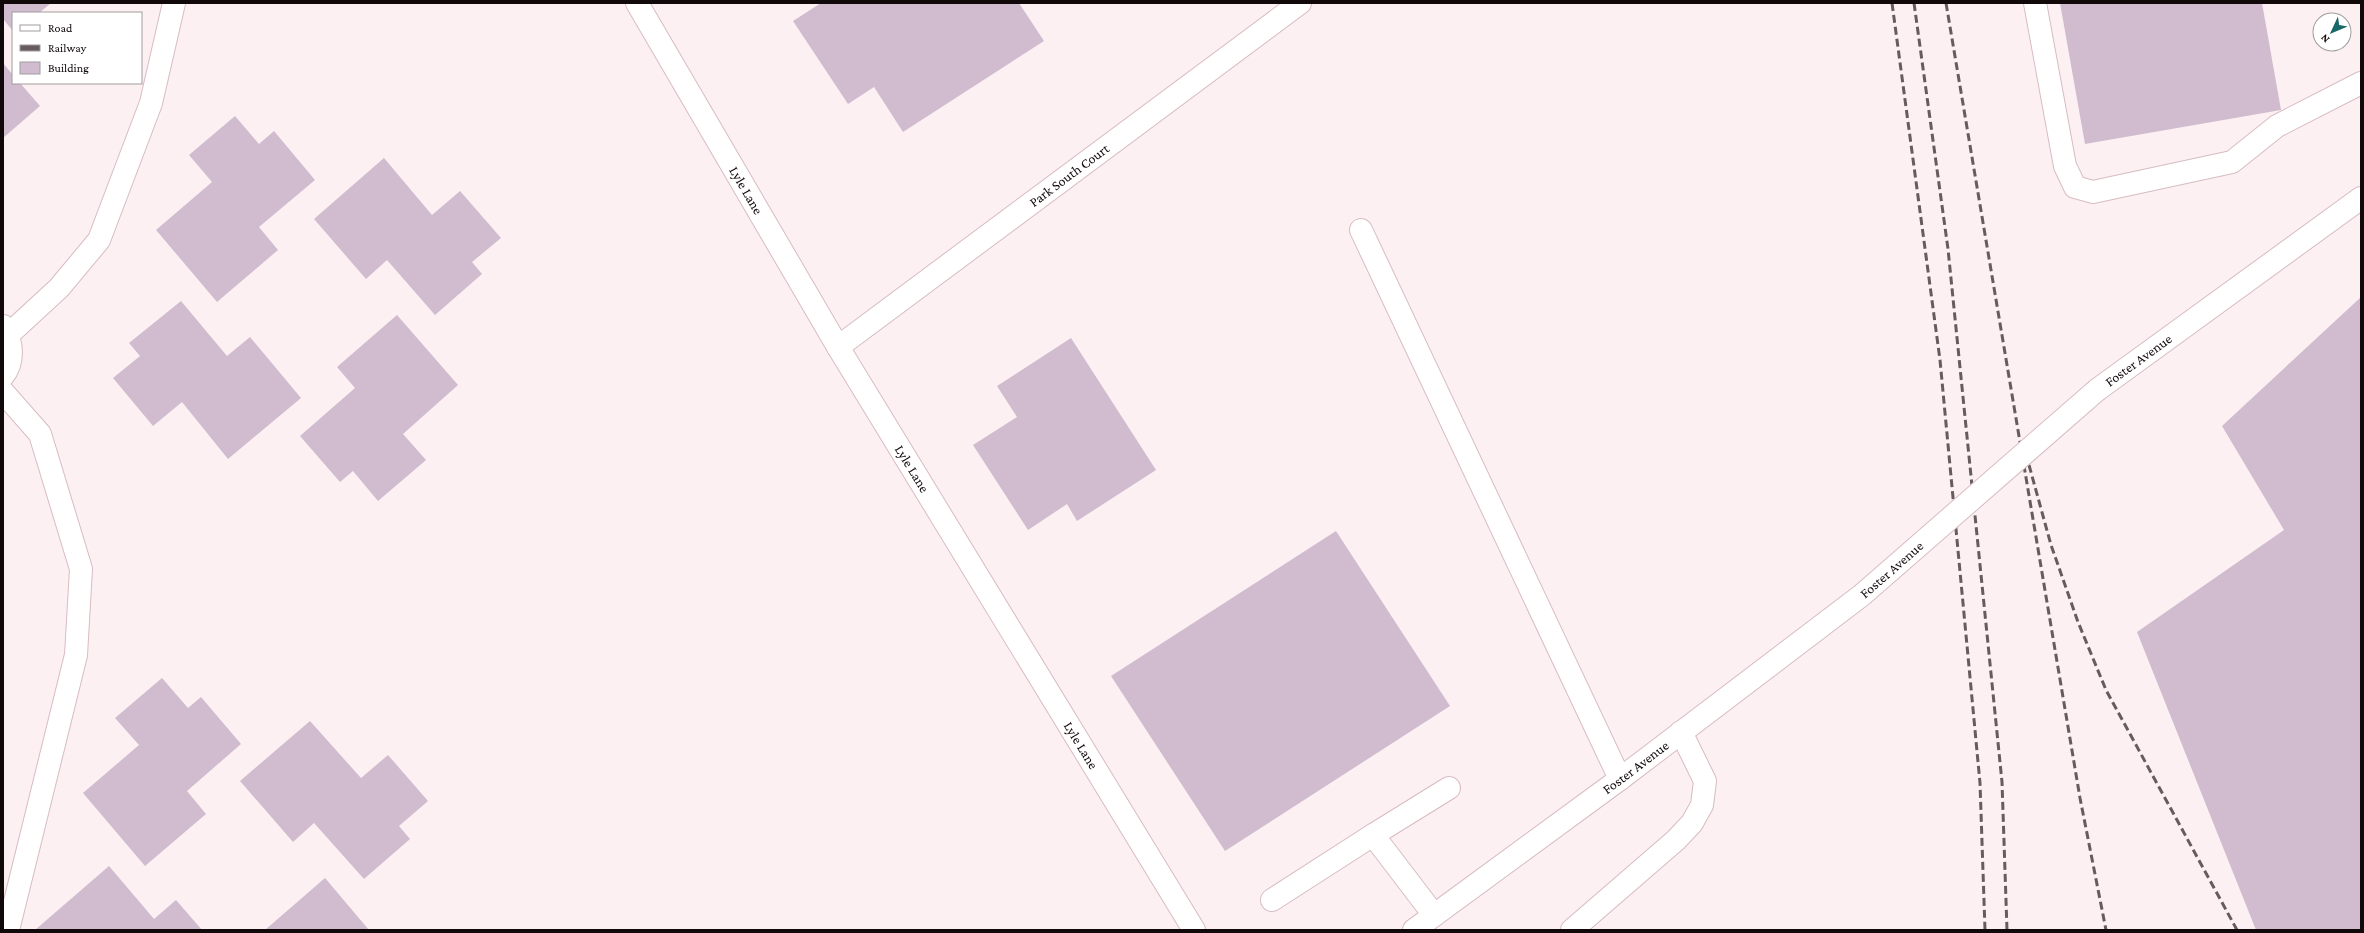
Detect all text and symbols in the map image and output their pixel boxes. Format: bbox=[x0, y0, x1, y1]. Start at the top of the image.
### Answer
legend bbox=[12, 12, 142, 84]
north arrow bbox=[2312, 12, 2352, 52]
text: Road bbox=[48, 21, 73, 35]
text: N bbox=[2318, 32, 2332, 46]
text: Railway bbox=[48, 41, 87, 55]
text: Building bbox=[48, 61, 89, 75]
street label: Park South Court bbox=[1026, 140, 1112, 210]
street label: Lyle Lane bbox=[726, 164, 767, 217]
street label: Foster Avenue bbox=[2102, 330, 2175, 390]
street label: Lyle Lane bbox=[892, 442, 933, 495]
street label: Foster Avenue bbox=[1856, 537, 1926, 601]
street label: Lyle Lane bbox=[1061, 719, 1102, 772]
street label: Foster Avenue bbox=[1599, 737, 1672, 797]

